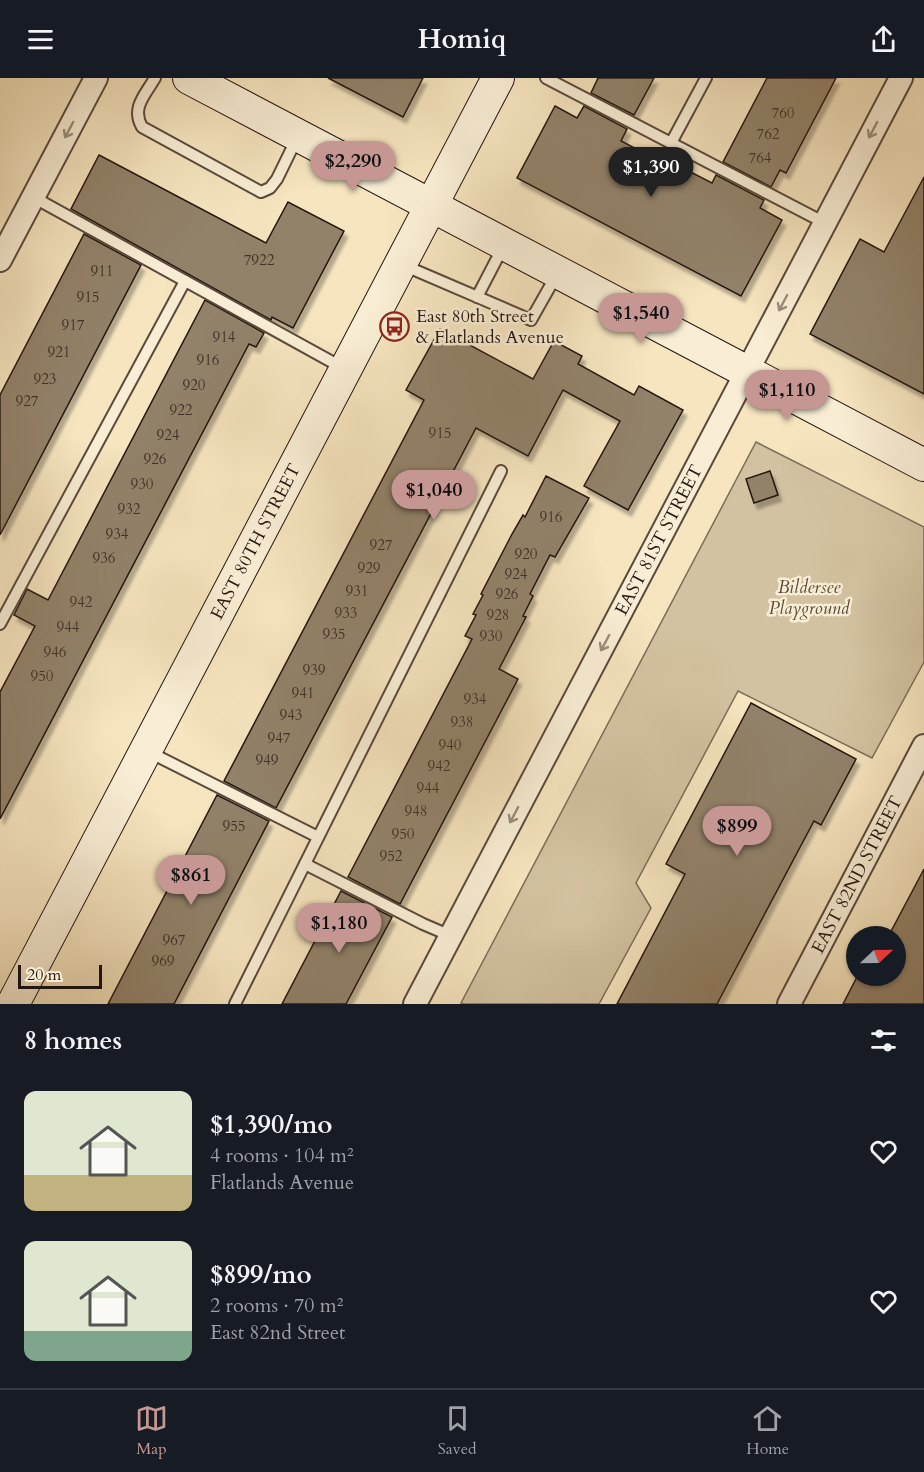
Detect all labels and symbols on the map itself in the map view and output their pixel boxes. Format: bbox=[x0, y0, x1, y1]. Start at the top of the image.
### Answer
house number: 760 bbox=[771, 103, 795, 123]
one-way arrow bbox=[63, 120, 74, 138]
one-way arrow bbox=[867, 120, 879, 138]
house number: 762 bbox=[756, 124, 780, 144]
pin: $2,290 bbox=[304, 141, 402, 192]
pin: $1,390 bbox=[602, 147, 700, 198]
house number: 764 bbox=[748, 148, 772, 168]
house number: 7922 bbox=[244, 250, 275, 270]
house number: 911 bbox=[90, 261, 114, 281]
house number: 915 bbox=[76, 287, 100, 307]
pin: $1,540 bbox=[592, 293, 690, 344]
one-way arrow bbox=[777, 293, 788, 311]
place label: East 80th Street & Flatlands Avenue bbox=[416, 304, 564, 350]
bus stop icon: East 80th Street & Flatlands Avenue bbox=[379, 310, 411, 342]
house number: 917 bbox=[61, 315, 85, 335]
house number: 914 bbox=[212, 327, 236, 347]
house number: 921 bbox=[47, 342, 71, 362]
house number: 916 bbox=[196, 350, 220, 370]
house number: 923 bbox=[33, 369, 57, 389]
pin: $1,110 bbox=[738, 370, 836, 421]
house number: 920 bbox=[182, 375, 206, 395]
house number: 927 bbox=[15, 391, 39, 411]
house number: 922 bbox=[169, 400, 193, 420]
house number: 915 bbox=[428, 423, 452, 443]
house number: 924 bbox=[156, 425, 180, 445]
house number: 926 bbox=[143, 449, 167, 469]
street label: EAST 80TH STREET bbox=[204, 460, 307, 624]
street label: EAST 81ST STREET bbox=[609, 461, 709, 620]
pin: $1,040 bbox=[385, 470, 483, 521]
house number: 930 bbox=[130, 474, 154, 494]
house number: 932 bbox=[117, 499, 141, 519]
house number: 916 bbox=[539, 507, 563, 527]
house number: 934 bbox=[105, 524, 129, 544]
house number: 927 bbox=[369, 535, 393, 555]
house number: 920 bbox=[514, 544, 538, 564]
house number: 936 bbox=[92, 548, 116, 568]
house number: 929 bbox=[357, 558, 381, 578]
house number: 924 bbox=[504, 564, 528, 584]
park label: Bildersee Playground bbox=[769, 575, 851, 621]
house number: 931 bbox=[345, 581, 369, 601]
house number: 926 bbox=[495, 584, 519, 604]
house number: 942 bbox=[69, 592, 93, 612]
house number: 933 bbox=[334, 603, 358, 623]
house number: 928 bbox=[486, 605, 510, 625]
house number: 944 bbox=[56, 617, 80, 637]
house number: 935 bbox=[322, 624, 346, 644]
house number: 930 bbox=[479, 626, 503, 646]
one-way arrow bbox=[599, 633, 610, 651]
house number: 946 bbox=[43, 642, 67, 662]
house number: 939 bbox=[302, 660, 326, 680]
house number: 950 bbox=[30, 666, 54, 686]
house number: 941 bbox=[291, 683, 315, 703]
house number: 934 bbox=[463, 689, 487, 709]
house number: 943 bbox=[279, 705, 303, 725]
house number: 938 bbox=[450, 712, 474, 732]
house number: 947 bbox=[267, 728, 291, 748]
house number: 940 bbox=[438, 735, 462, 755]
house number: 949 bbox=[255, 750, 279, 770]
house number: 942 bbox=[427, 756, 451, 776]
house number: 944 bbox=[416, 778, 440, 798]
street label: EAST 82ND STREET bbox=[806, 792, 909, 958]
house number: 948 bbox=[404, 801, 428, 821]
one-way arrow bbox=[508, 806, 519, 824]
pin: $899 bbox=[701, 806, 773, 857]
house number: 955 bbox=[222, 816, 246, 836]
house number: 950 bbox=[391, 824, 415, 844]
house number: 952 bbox=[379, 846, 403, 866]
pin: $861 bbox=[155, 855, 227, 906]
pin: $1,180 bbox=[290, 903, 388, 954]
north arrow bbox=[846, 926, 906, 986]
house number: 967 bbox=[162, 930, 186, 950]
house number: 969 bbox=[151, 951, 175, 971]
scale bar bbox=[18, 962, 102, 990]

